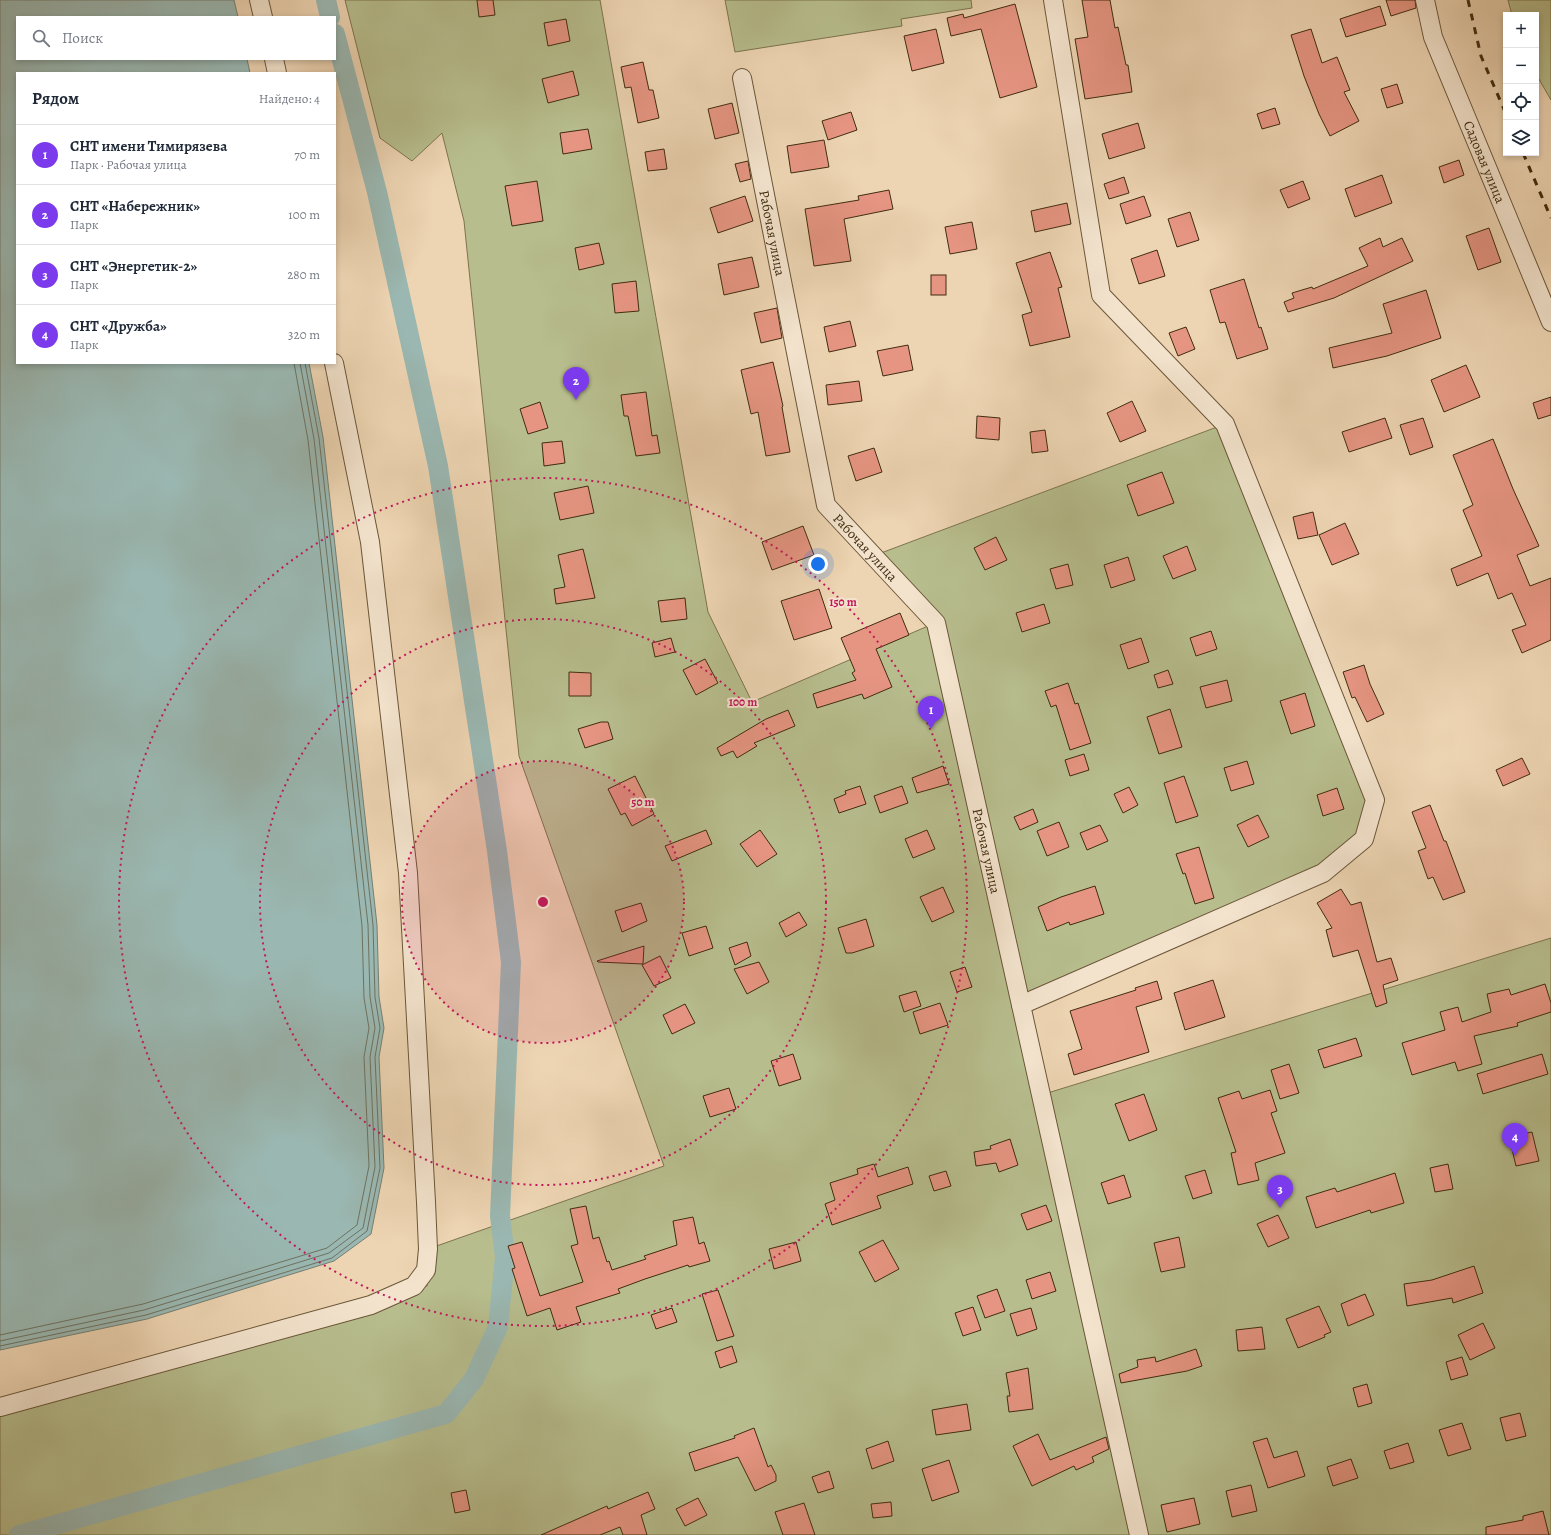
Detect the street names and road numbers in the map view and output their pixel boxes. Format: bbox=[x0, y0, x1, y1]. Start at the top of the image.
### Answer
street label: Садовая улица bbox=[1459, 118, 1510, 207]
street label: Рабочая улица bbox=[754, 189, 790, 278]
street label: Рабочая улица bbox=[828, 509, 902, 586]
street label: Рабочая улица bbox=[968, 807, 1005, 896]

